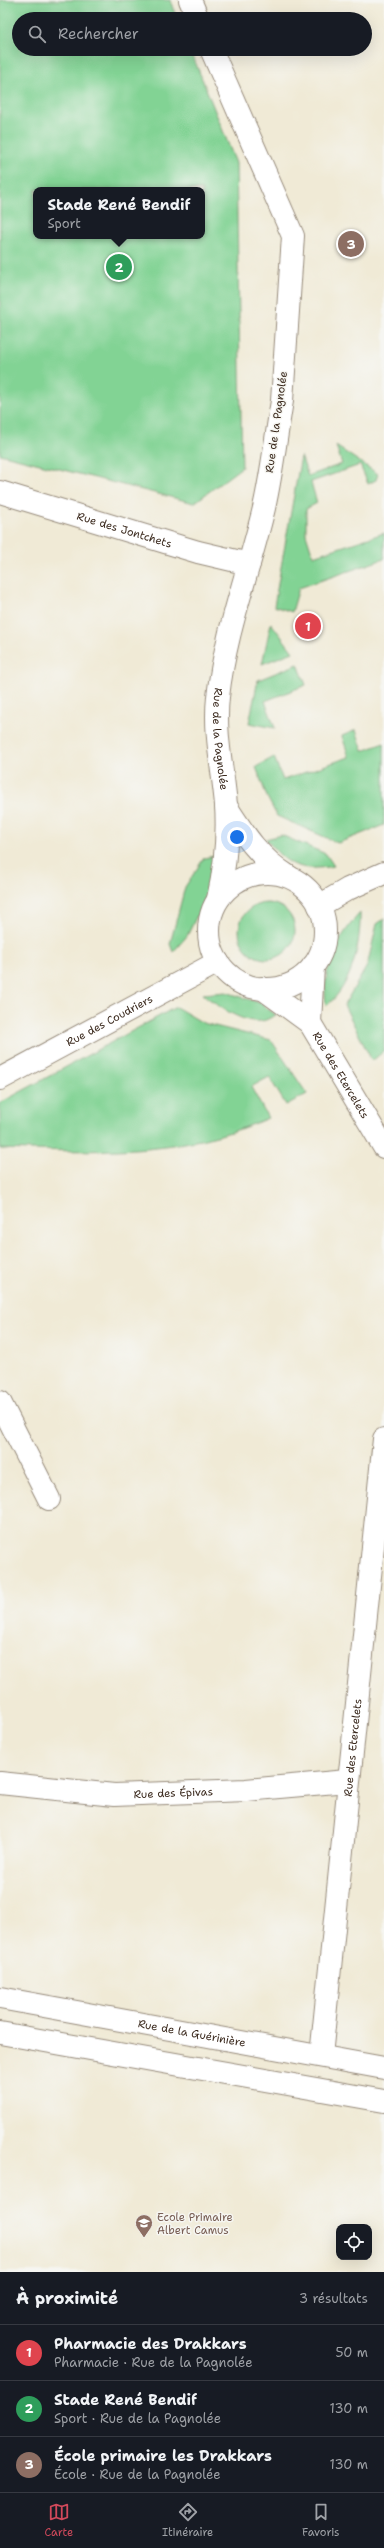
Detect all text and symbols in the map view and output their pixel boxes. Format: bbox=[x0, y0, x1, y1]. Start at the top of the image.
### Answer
search box bbox=[12, 12, 372, 56]
icon: search bbox=[26, 23, 48, 45]
text: Rechercher bbox=[58, 24, 139, 44]
popup bbox=[33, 187, 205, 239]
text: Stade René Bendif bbox=[47, 195, 191, 215]
text: Sport bbox=[47, 215, 81, 232]
pin: 3 bbox=[338, 229, 364, 259]
pin: 2 bbox=[106, 252, 132, 282]
street label: Rue de la Pagnolée bbox=[262, 370, 291, 474]
street label: Rue des Jontchets bbox=[75, 509, 174, 552]
pin: 1 bbox=[295, 611, 321, 641]
street label: Rue de la Pagnolée bbox=[209, 687, 231, 791]
your location bbox=[227, 827, 247, 847]
street label: Rue des Coudriers bbox=[64, 991, 155, 1050]
street label: Rue des Etercelets bbox=[309, 1029, 372, 1121]
street label: Rue des Etercelets bbox=[341, 1698, 365, 1797]
street label: Rue des Épivas bbox=[133, 1784, 213, 1802]
street label: Rue de la Guérinière bbox=[137, 2016, 247, 2051]
place label: Ecole Primaire Albert Camus bbox=[157, 2210, 233, 2238]
school or university icon: Ecole Primaire Albert Camus bbox=[134, 2213, 154, 2238]
map controls bbox=[336, 2224, 372, 2260]
button: locate bbox=[336, 2224, 372, 2260]
text: À proximité bbox=[16, 2287, 118, 2309]
text: 3 résultats bbox=[299, 2290, 368, 2307]
text: Pharmacie des Drakkars bbox=[54, 2334, 247, 2354]
text: 1 bbox=[26, 2344, 32, 2361]
text: 50 m bbox=[335, 2344, 368, 2361]
text: Pharmacie · Rue de la Pagnolée bbox=[54, 2354, 253, 2371]
text: Stade René Bendif bbox=[54, 2390, 197, 2410]
text: 2 bbox=[24, 2400, 34, 2417]
text: 130 m bbox=[330, 2400, 368, 2417]
text: Sport · Rue de la Pagnolée bbox=[54, 2410, 221, 2427]
text: École primaire les Drakkars bbox=[54, 2446, 272, 2466]
text: 3 bbox=[24, 2456, 34, 2473]
text: 130 m bbox=[330, 2456, 368, 2473]
text: École · Rue de la Pagnolée bbox=[54, 2466, 221, 2483]
tab: Carte bbox=[44, 2501, 73, 2540]
tab: Itinéraire bbox=[162, 2501, 213, 2540]
tab: Favoris bbox=[302, 2501, 340, 2540]

